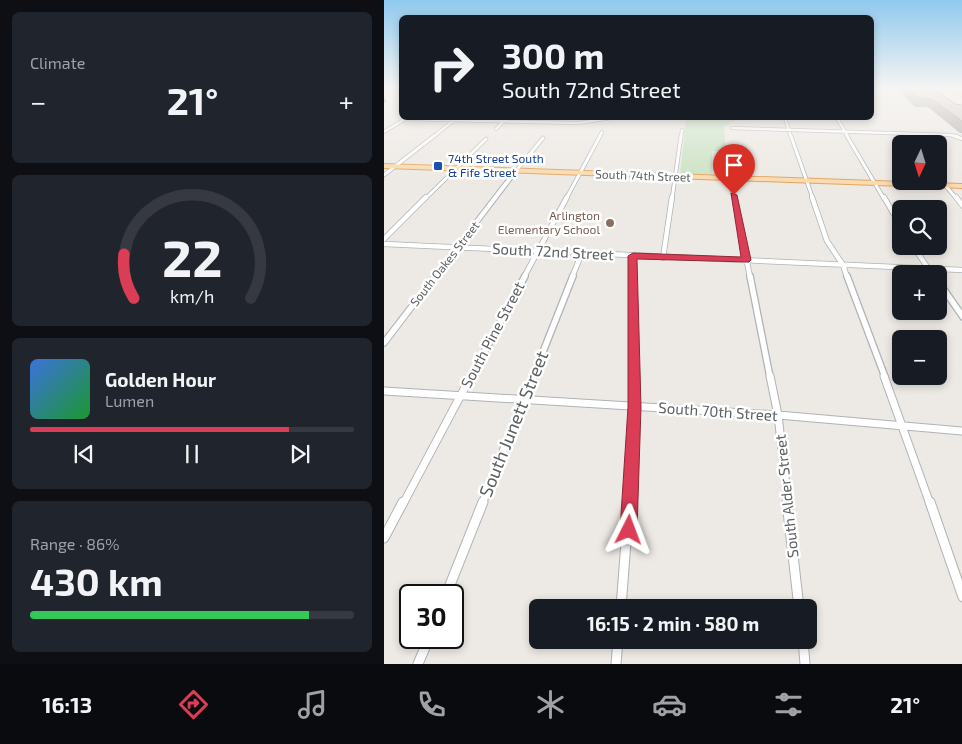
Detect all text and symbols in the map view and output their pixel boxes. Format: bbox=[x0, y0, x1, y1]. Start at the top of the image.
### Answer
text: 300 m bbox=[502, 34, 604, 76]
icon: right bbox=[419, 35, 484, 100]
text: Climate bbox=[30, 53, 85, 72]
text: South 72nd Street bbox=[502, 76, 681, 102]
text: 21° bbox=[167, 77, 218, 123]
text: − bbox=[30, 84, 46, 118]
text: + bbox=[339, 84, 354, 118]
north arrow bbox=[892, 135, 946, 190]
map controls bbox=[892, 135, 947, 385]
pin bbox=[713, 144, 755, 195]
place label: 74th Street South & Fife Street bbox=[448, 151, 544, 179]
icon: arrive bbox=[720, 151, 748, 179]
marker: 74th Street South & Fife Street bbox=[432, 160, 444, 172]
street label: South 74th Street bbox=[595, 166, 692, 184]
button: search bbox=[892, 200, 947, 255]
place label: Arlington Elementary School bbox=[498, 208, 600, 236]
marker: Arlington Elementary School bbox=[604, 217, 616, 229]
street label: South Oakes Street bbox=[407, 218, 482, 309]
text: 22 bbox=[162, 225, 222, 287]
street label: South 72nd Street bbox=[492, 239, 615, 263]
button: + bbox=[892, 265, 947, 320]
street label: South Pine Street bbox=[457, 278, 528, 391]
text: km/h bbox=[170, 285, 214, 307]
button: − bbox=[892, 330, 947, 385]
street label: South Junett Street bbox=[474, 347, 553, 500]
text: Golden Hour bbox=[105, 368, 216, 391]
text: Lumen bbox=[105, 391, 154, 410]
street label: South 70th Street bbox=[658, 398, 779, 424]
street label: South Alder Street bbox=[771, 433, 801, 559]
icon: previous bbox=[70, 440, 98, 468]
icon: pause bbox=[178, 440, 206, 468]
icon: next bbox=[286, 440, 314, 468]
position arrow bbox=[602, 503, 654, 555]
text: Range · 86% bbox=[30, 534, 120, 553]
text: 430 km bbox=[30, 558, 163, 604]
speed limit sign: 30 bbox=[399, 584, 464, 649]
text: 16:15 · 2 min · 580 m bbox=[587, 612, 759, 635]
icon: directions bbox=[176, 687, 211, 722]
icon: music bbox=[295, 687, 330, 722]
icon: phone bbox=[414, 687, 449, 722]
icon: climate bbox=[533, 687, 568, 722]
icon: car bbox=[652, 687, 687, 722]
icon: filters bbox=[771, 687, 806, 722]
text: 16:13 bbox=[42, 691, 92, 717]
text: 21° bbox=[890, 691, 920, 717]

